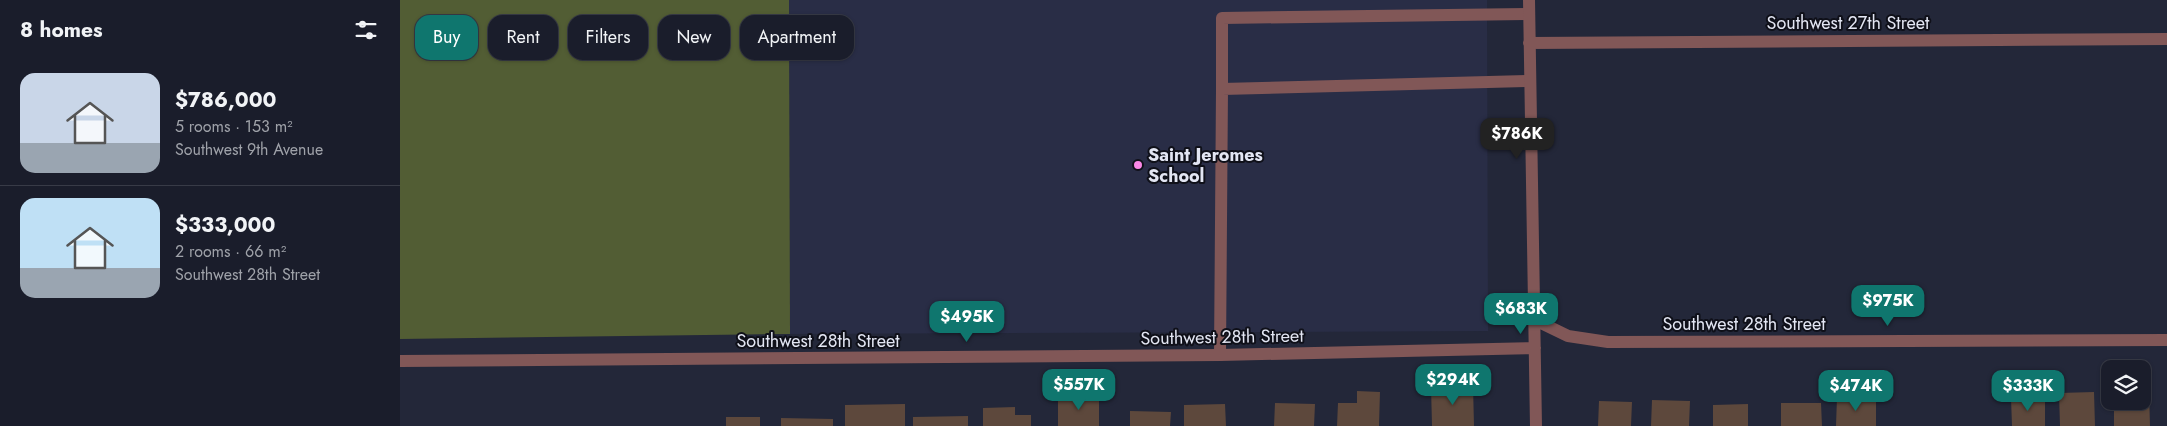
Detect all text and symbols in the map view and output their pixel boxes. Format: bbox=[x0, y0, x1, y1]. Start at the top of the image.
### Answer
street label: Southwest 27th Street bbox=[1767, 10, 1930, 36]
text: 8 homes bbox=[20, 15, 103, 45]
chip: Buy bbox=[415, 15, 478, 60]
chip: Rent bbox=[488, 15, 558, 60]
chip: Filters bbox=[568, 15, 648, 60]
chip: New bbox=[658, 15, 730, 60]
chip: Apartment bbox=[740, 15, 854, 60]
icon: filters bbox=[352, 16, 380, 44]
text: $786,000 bbox=[175, 85, 276, 115]
icon: home bbox=[60, 93, 120, 153]
text: 5 rooms · 153 m² bbox=[175, 115, 293, 138]
pin: $786K bbox=[1482, 118, 1552, 160]
text: $786K bbox=[1491, 122, 1543, 145]
text: Southwest 9th Avenue bbox=[175, 138, 323, 161]
place label: Saint Jeromes School bbox=[1148, 142, 1263, 189]
marker: Saint Jeromes School bbox=[1132, 159, 1144, 171]
text: $333,000 bbox=[175, 210, 275, 240]
icon: home bbox=[60, 218, 120, 278]
text: 2 rooms · 66 m² bbox=[175, 240, 286, 263]
text: Southwest 28th Street bbox=[175, 263, 320, 286]
pin: $975K bbox=[1853, 284, 1923, 327]
text: $975K bbox=[1862, 289, 1914, 312]
pin: $683K bbox=[1486, 292, 1556, 335]
text: $683K bbox=[1495, 297, 1547, 320]
pin: $495K bbox=[932, 300, 1002, 343]
text: $495K bbox=[940, 305, 994, 328]
street label: Southwest 28th Street bbox=[1662, 311, 1826, 337]
street label: Southwest 28th Street bbox=[1140, 323, 1305, 351]
street label: Southwest 28th Street bbox=[736, 328, 900, 354]
map controls bbox=[2101, 360, 2151, 410]
button: layers bbox=[2101, 360, 2151, 410]
pin: $294K bbox=[1418, 364, 1488, 406]
pin: $557K bbox=[1044, 368, 1114, 411]
text: $294K bbox=[1426, 368, 1480, 391]
pin: $474K bbox=[1821, 370, 1891, 412]
pin: $333K bbox=[1993, 370, 2063, 412]
text: $557K bbox=[1053, 373, 1105, 396]
text: $474K bbox=[1829, 374, 1883, 397]
text: $333K bbox=[2003, 374, 2053, 397]

